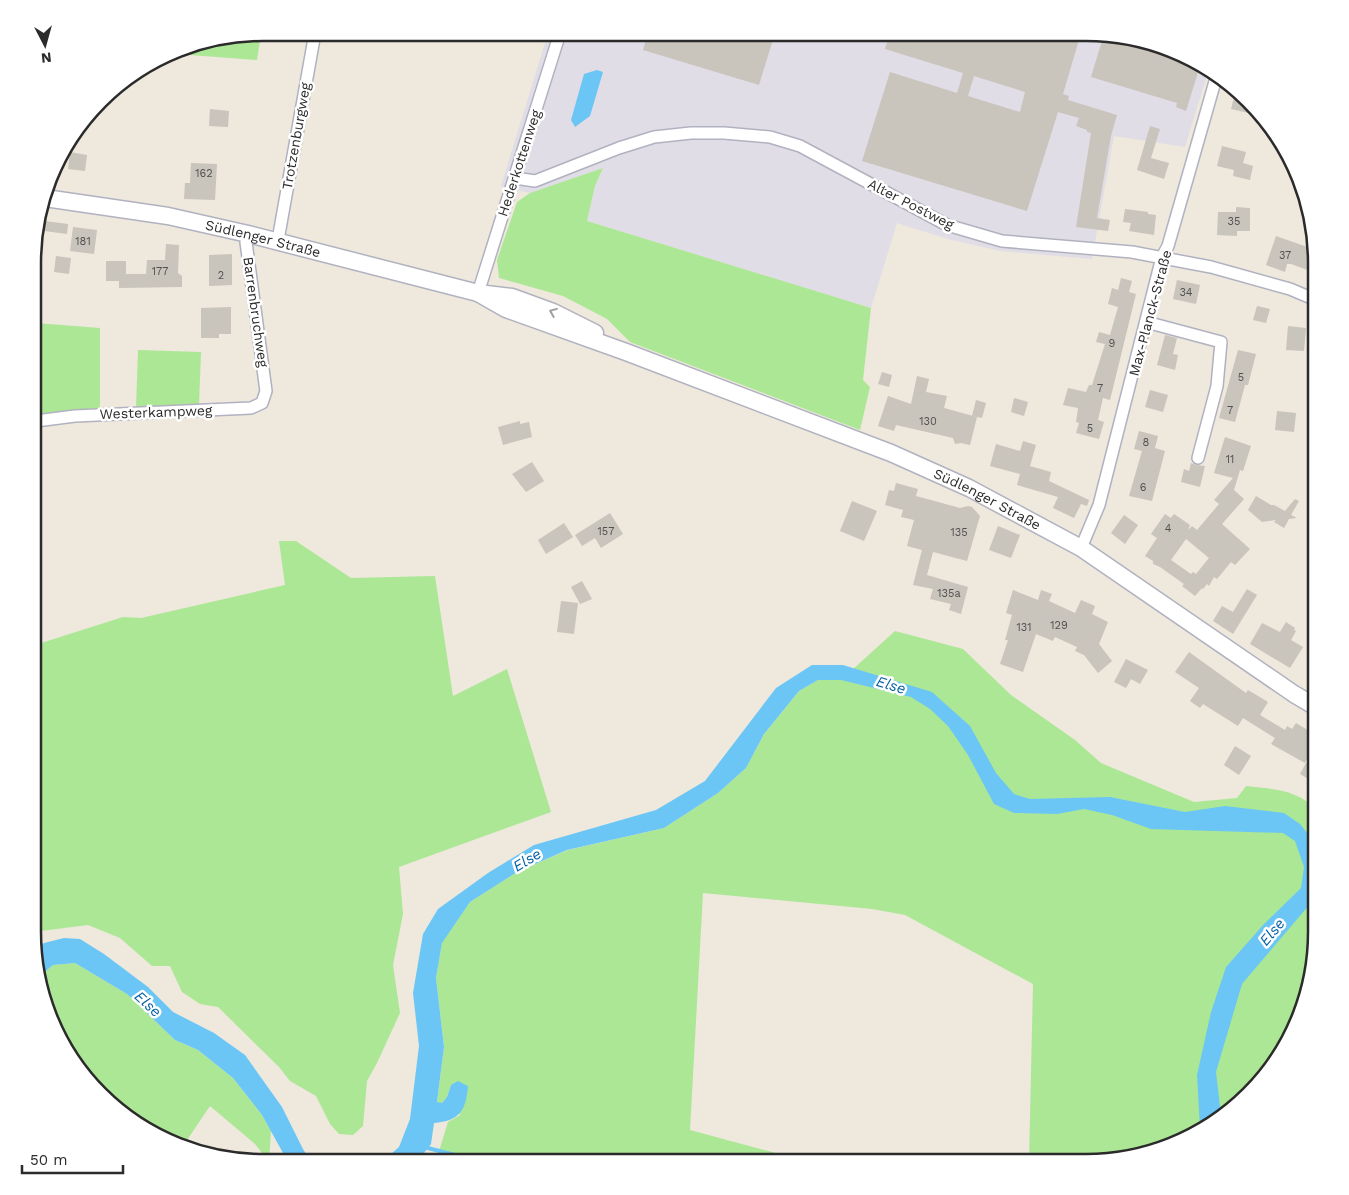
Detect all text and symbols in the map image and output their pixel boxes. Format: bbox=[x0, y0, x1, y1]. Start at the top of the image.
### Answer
north arrow bbox=[20, 20, 70, 70]
text: N bbox=[40, 49, 52, 66]
street label: Trotzenburgweg bbox=[279, 81, 313, 191]
street label: Hederkottenweg bbox=[494, 107, 544, 218]
house number: 162 bbox=[195, 167, 213, 180]
street label: Alter Postweg bbox=[865, 175, 957, 233]
house number: 35 bbox=[1228, 215, 1240, 228]
street label: Südlenger Straße bbox=[204, 217, 322, 260]
house number: 181 bbox=[75, 235, 91, 248]
street label: Max-Planck-Straße bbox=[1125, 248, 1175, 378]
house number: 37 bbox=[1279, 249, 1291, 262]
street label: Barrenbruchweg bbox=[240, 256, 272, 369]
house number: 177 bbox=[152, 265, 168, 278]
house number: 2 bbox=[218, 269, 224, 282]
house number: 34 bbox=[1179, 286, 1193, 299]
one-way arrow bbox=[549, 308, 558, 318]
house number: 9 bbox=[1109, 337, 1116, 350]
house number: 5 bbox=[1238, 371, 1244, 384]
house number: 7 bbox=[1097, 382, 1103, 395]
street label: Westerkampweg bbox=[99, 402, 213, 422]
house number: 7 bbox=[1227, 404, 1233, 417]
house number: 130 bbox=[919, 415, 937, 428]
house number: 5 bbox=[1087, 422, 1093, 435]
house number: 8 bbox=[1143, 436, 1150, 449]
house number: 11 bbox=[1226, 453, 1234, 466]
street label: Südlenger Straße bbox=[931, 465, 1044, 533]
house number: 6 bbox=[1140, 481, 1147, 494]
house number: 4 bbox=[1165, 522, 1172, 535]
house number: 157 bbox=[598, 525, 614, 538]
house number: 135 bbox=[950, 526, 968, 539]
house number: 135a bbox=[937, 587, 961, 600]
house number: 129 bbox=[1050, 619, 1068, 632]
house number: 131 bbox=[1017, 621, 1032, 634]
water label: Else bbox=[874, 672, 908, 698]
water label: Else bbox=[509, 845, 545, 875]
water label: Else bbox=[1255, 915, 1289, 949]
water label: Else bbox=[131, 987, 165, 1021]
scale bar bbox=[22, 1142, 124, 1174]
text: 50 m bbox=[30, 1151, 67, 1169]

